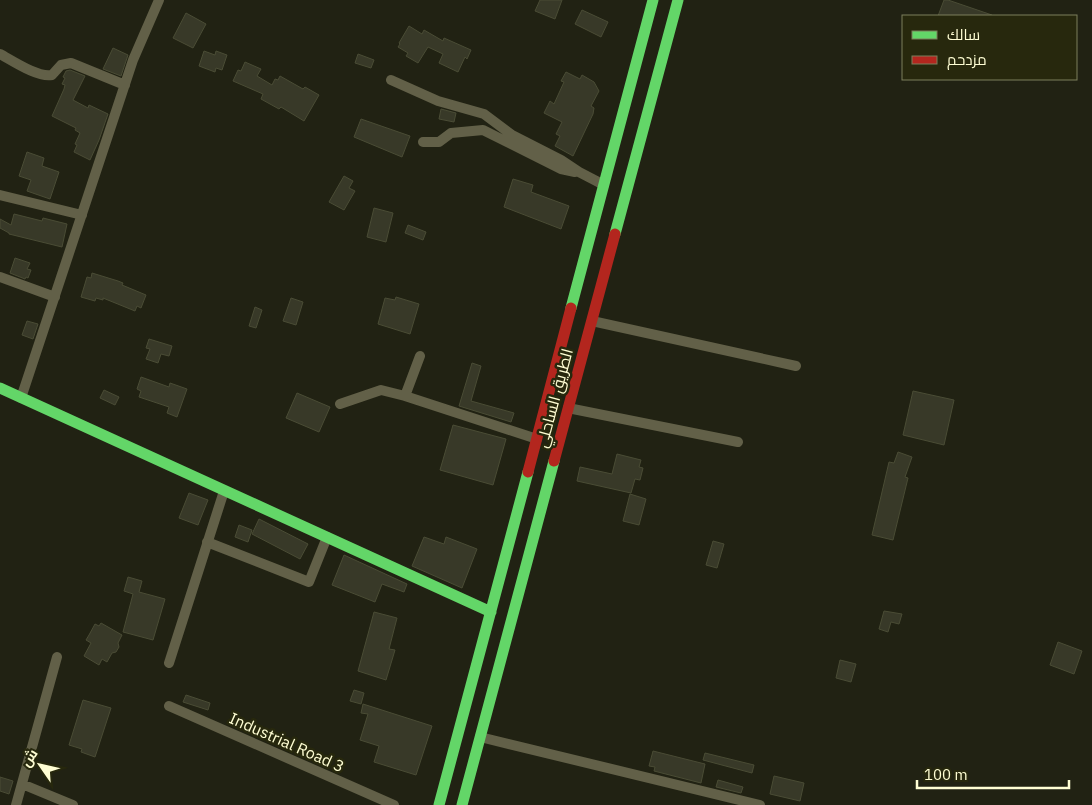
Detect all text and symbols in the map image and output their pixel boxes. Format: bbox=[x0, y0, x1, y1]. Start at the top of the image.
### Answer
legend bbox=[902, 15, 1077, 80]
text: سالك bbox=[947, 25, 980, 44]
text: مزدحم bbox=[947, 50, 987, 70]
street label: الطريق الساحلي bbox=[531, 346, 581, 451]
street label: Industrial Road 3 bbox=[226, 708, 348, 776]
north arrow bbox=[15, 740, 65, 790]
text: ش bbox=[17, 745, 42, 770]
scale bar bbox=[917, 758, 1070, 790]
text: 100 m bbox=[924, 765, 968, 784]

